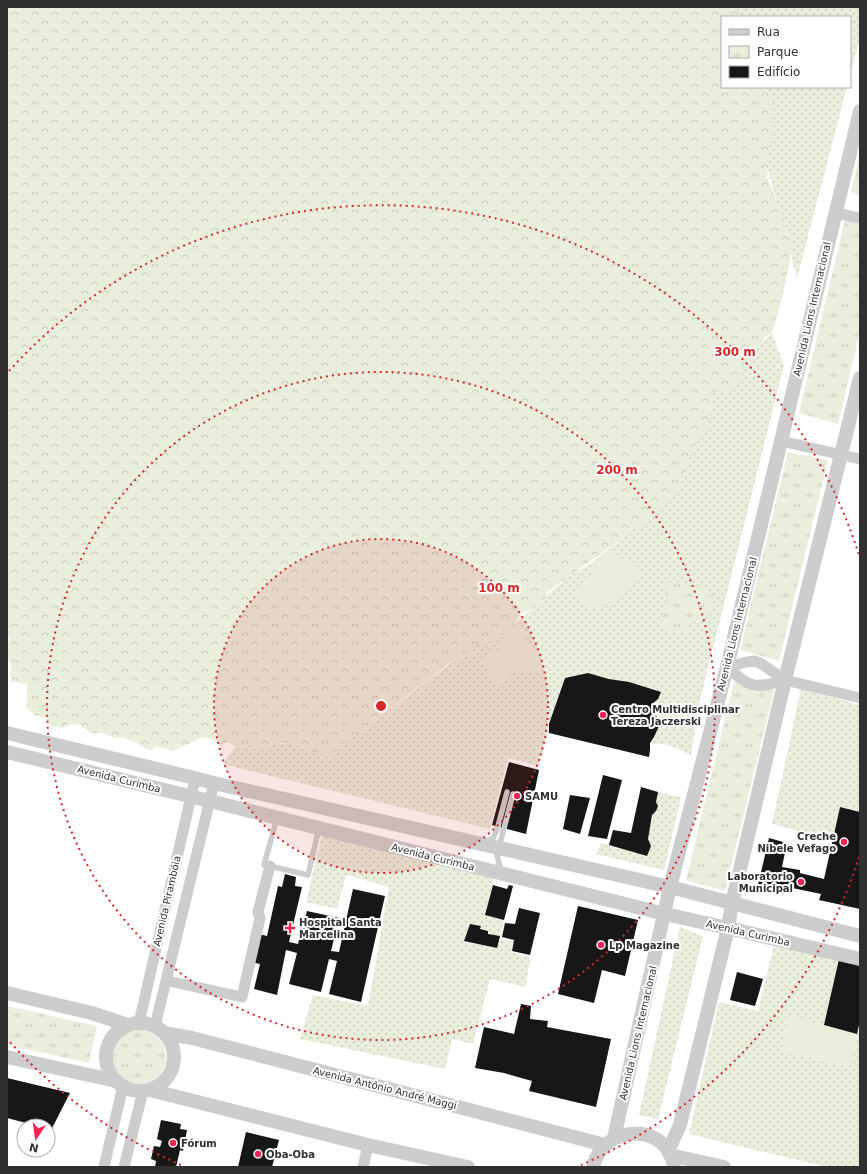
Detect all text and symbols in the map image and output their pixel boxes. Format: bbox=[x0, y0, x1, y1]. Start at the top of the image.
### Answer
legend bbox=[721, 16, 851, 88]
text: Rua bbox=[757, 25, 780, 39]
text: Parque bbox=[757, 45, 798, 59]
text: Edifício bbox=[757, 65, 800, 79]
street label: Avenida Lions Internacional bbox=[791, 241, 833, 377]
text: 300 m bbox=[714, 345, 756, 359]
text: 200 m bbox=[596, 463, 638, 477]
street label: Avenida Lions Internacional bbox=[715, 556, 759, 692]
text: 100 m bbox=[478, 581, 520, 595]
centre of rings bbox=[374, 699, 388, 713]
place label: Centro Multidisciplinar Tereza Jaczerski bbox=[611, 704, 740, 727]
marker: Centro Multidisciplinar Tereza Jaczerski bbox=[598, 710, 608, 720]
street label: Avenida Curimba bbox=[76, 763, 162, 795]
marker: SAMU bbox=[512, 791, 522, 801]
place label: SAMU bbox=[525, 791, 558, 802]
place label: Creche Nibele Vefago bbox=[757, 831, 836, 854]
marker: Creche Nibele Vefago bbox=[839, 837, 849, 847]
street label: Avenida Curimba bbox=[390, 841, 476, 873]
street label: Avenida Pirambóia bbox=[151, 854, 183, 948]
place label: Laboratorio Municipal bbox=[727, 871, 793, 894]
marker: Laboratorio Municipal bbox=[796, 877, 806, 887]
place label: Hospital Santa Marcelina bbox=[299, 917, 382, 940]
street label: Avenida Curimba bbox=[705, 918, 791, 948]
marker: Hospital Santa Marcelina bbox=[284, 922, 296, 934]
marker: Lp Magazine bbox=[596, 940, 606, 950]
place label: Lp Magazine bbox=[609, 940, 680, 951]
street label: Avenida Lions Internacional bbox=[617, 965, 659, 1101]
street label: Avenida Antônio André Maggi bbox=[312, 1065, 458, 1111]
north arrow bbox=[16, 1118, 56, 1158]
marker: Fórum bbox=[168, 1138, 178, 1148]
place label: Fórum bbox=[181, 1138, 217, 1149]
text: N bbox=[28, 1140, 40, 1155]
marker: Oba-Oba bbox=[253, 1149, 263, 1159]
place label: Oba-Oba bbox=[266, 1149, 315, 1160]

